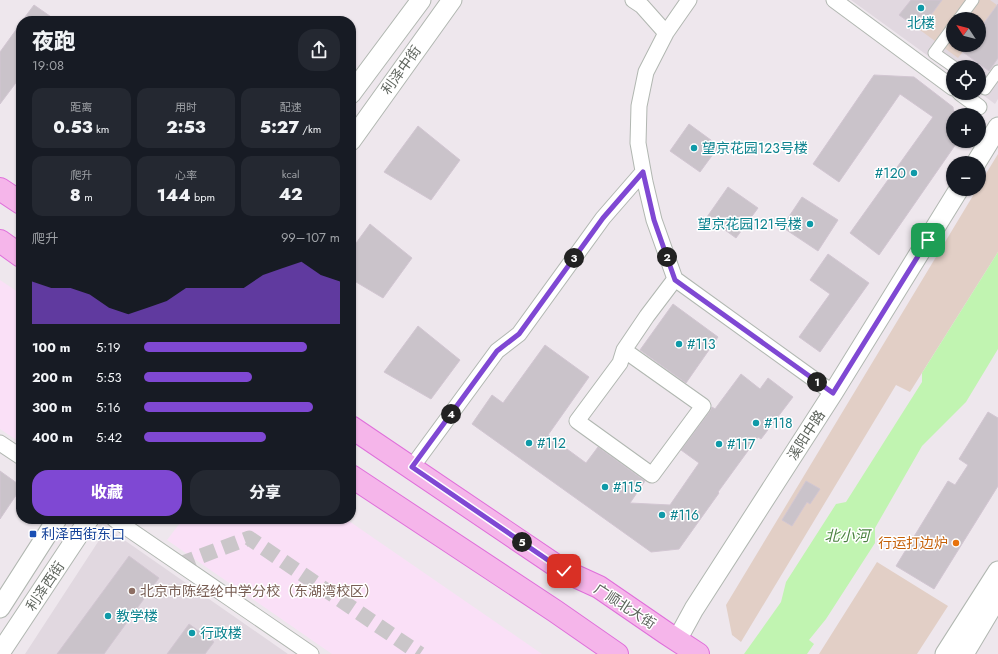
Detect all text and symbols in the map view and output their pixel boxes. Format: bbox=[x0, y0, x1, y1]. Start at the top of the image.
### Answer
marker: 北楼 bbox=[916, 3, 926, 13]
north arrow bbox=[946, 12, 986, 52]
map controls bbox=[946, 12, 986, 196]
place label: 北楼 bbox=[907, 13, 935, 33]
text: 夜跑 bbox=[32, 25, 76, 57]
button: share bbox=[298, 29, 340, 71]
street label: 利泽中街 bbox=[376, 41, 426, 99]
text: 19:08 bbox=[32, 56, 64, 75]
button: locate bbox=[946, 60, 986, 100]
text: 距离 bbox=[70, 99, 92, 115]
text: 用时 bbox=[175, 99, 197, 115]
text: 配速 bbox=[280, 99, 302, 115]
button: + bbox=[946, 108, 986, 148]
text: 0.53 bbox=[53, 115, 93, 139]
text: 2:53 bbox=[166, 115, 206, 139]
text: 5:27 bbox=[260, 115, 299, 139]
text: km bbox=[93, 121, 109, 137]
text: /km bbox=[299, 121, 321, 137]
place label: 望京花园123号楼 bbox=[702, 138, 808, 158]
marker: 望京花园123号楼 bbox=[689, 143, 699, 153]
button: − bbox=[946, 156, 986, 196]
place label: #120 bbox=[875, 163, 906, 183]
text: kcal bbox=[282, 166, 300, 182]
text: 爬升 bbox=[70, 167, 92, 183]
text: 心率 bbox=[175, 167, 197, 183]
marker: #120 bbox=[909, 168, 919, 178]
text: 42 bbox=[279, 182, 303, 206]
text: 8 bbox=[70, 183, 81, 207]
text: 144 bbox=[157, 183, 191, 207]
text: m bbox=[81, 189, 93, 205]
text: bpm bbox=[191, 189, 215, 205]
place label: 望京花园121号楼 bbox=[697, 214, 802, 234]
marker: 望京花园121号楼 bbox=[805, 219, 815, 229]
pin bbox=[911, 223, 945, 257]
text: 99–107 m bbox=[281, 228, 340, 247]
text: 爬升 bbox=[32, 229, 58, 248]
icon: arrive bbox=[917, 229, 939, 251]
pin: 2 bbox=[657, 247, 677, 267]
pin: 3 bbox=[564, 248, 584, 268]
text: 2 bbox=[663, 249, 671, 265]
text: 3 bbox=[571, 250, 577, 266]
place label: #113 bbox=[687, 334, 716, 354]
text: 100 m bbox=[32, 338, 70, 357]
text: 5:19 bbox=[96, 338, 121, 357]
marker: #113 bbox=[674, 339, 684, 349]
text: 200 m bbox=[32, 368, 72, 387]
text: 5:53 bbox=[96, 368, 122, 387]
pin: 1 bbox=[807, 372, 827, 392]
text: 1 bbox=[814, 374, 820, 390]
text: 300 m bbox=[32, 398, 72, 417]
text: 5:16 bbox=[96, 398, 121, 417]
pin: 4 bbox=[441, 404, 461, 424]
text: 4 bbox=[447, 406, 455, 422]
street label: 溪阳中路 bbox=[782, 406, 830, 464]
place label: #118 bbox=[764, 413, 793, 433]
marker: #118 bbox=[751, 418, 761, 428]
text: 400 m bbox=[32, 428, 73, 447]
text: 5:42 bbox=[96, 428, 122, 447]
place label: #112 bbox=[537, 433, 566, 453]
place label: #117 bbox=[727, 434, 756, 454]
marker: #112 bbox=[524, 438, 534, 448]
marker: #117 bbox=[714, 439, 724, 449]
button: 收藏 bbox=[32, 470, 182, 516]
button: 分享 bbox=[190, 470, 340, 516]
place label: #115 bbox=[613, 477, 642, 497]
marker: #115 bbox=[600, 482, 610, 492]
place label: #116 bbox=[670, 505, 699, 525]
marker: #116 bbox=[657, 510, 667, 520]
place label: 利泽西街东口 bbox=[41, 524, 125, 544]
water label: 北小河 bbox=[824, 525, 872, 547]
marker: 利泽西街东口 bbox=[28, 529, 38, 539]
pin: 5 bbox=[512, 532, 532, 552]
place label: 行运打边炉 bbox=[878, 533, 948, 553]
text: 5 bbox=[518, 534, 526, 550]
marker: 行运打边炉 bbox=[951, 538, 961, 548]
pin bbox=[547, 554, 581, 588]
street label: 利泽西街 bbox=[21, 557, 69, 615]
icon: check bbox=[553, 560, 575, 582]
street label: 广顺北大街 bbox=[590, 579, 660, 633]
place label: 北京市陈经纶中学分校（东湖湾校区） bbox=[140, 581, 378, 601]
marker: 北京市陈经纶中学分校（东湖湾校区） bbox=[127, 586, 137, 596]
place label: 教学楼 bbox=[116, 606, 158, 626]
marker: 教学楼 bbox=[103, 611, 113, 621]
place label: 行政楼 bbox=[200, 623, 242, 643]
marker: 行政楼 bbox=[187, 628, 197, 638]

